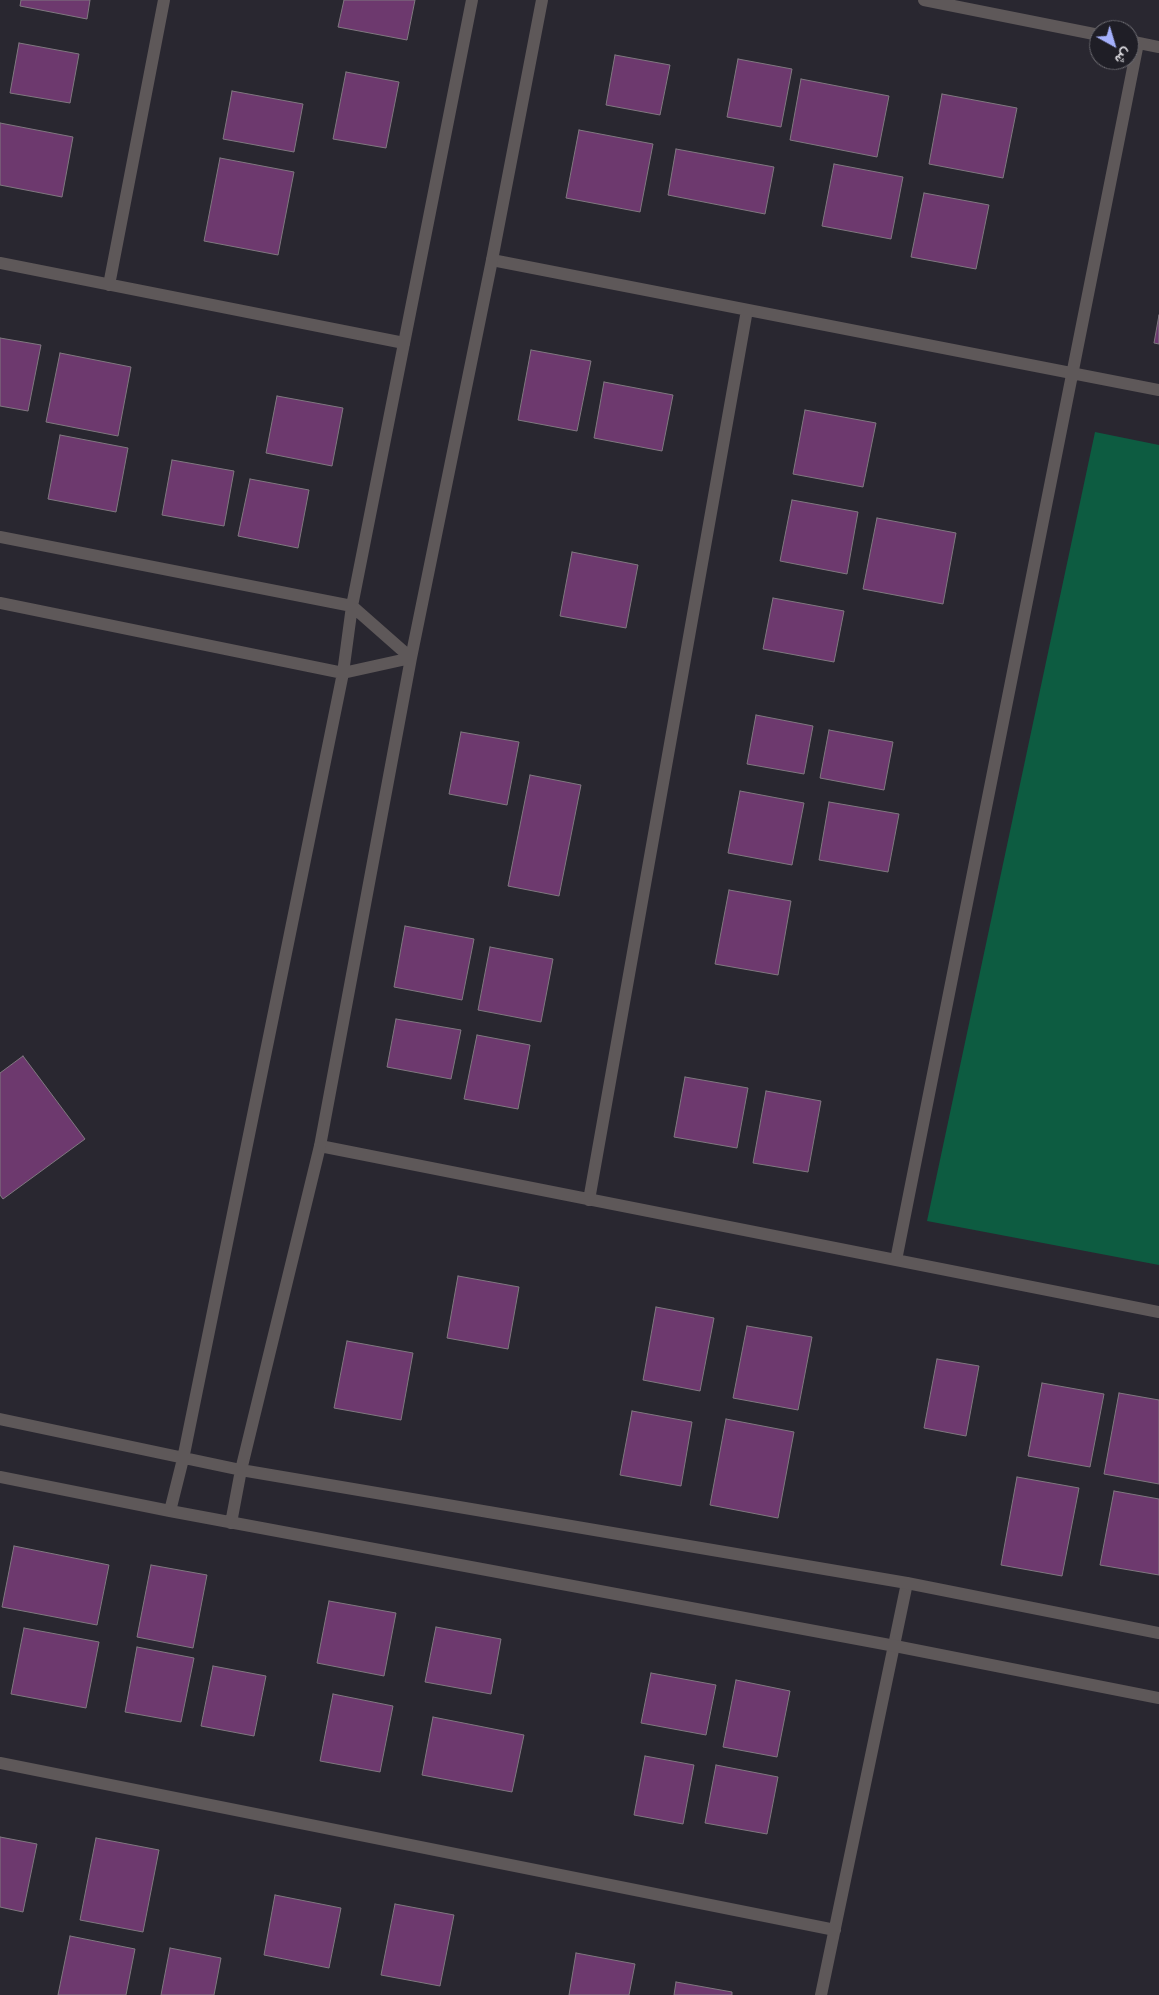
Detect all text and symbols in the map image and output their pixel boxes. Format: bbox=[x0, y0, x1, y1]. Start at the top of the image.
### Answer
north arrow bbox=[1089, 20, 1139, 70]
text: ش bbox=[1110, 43, 1136, 69]

